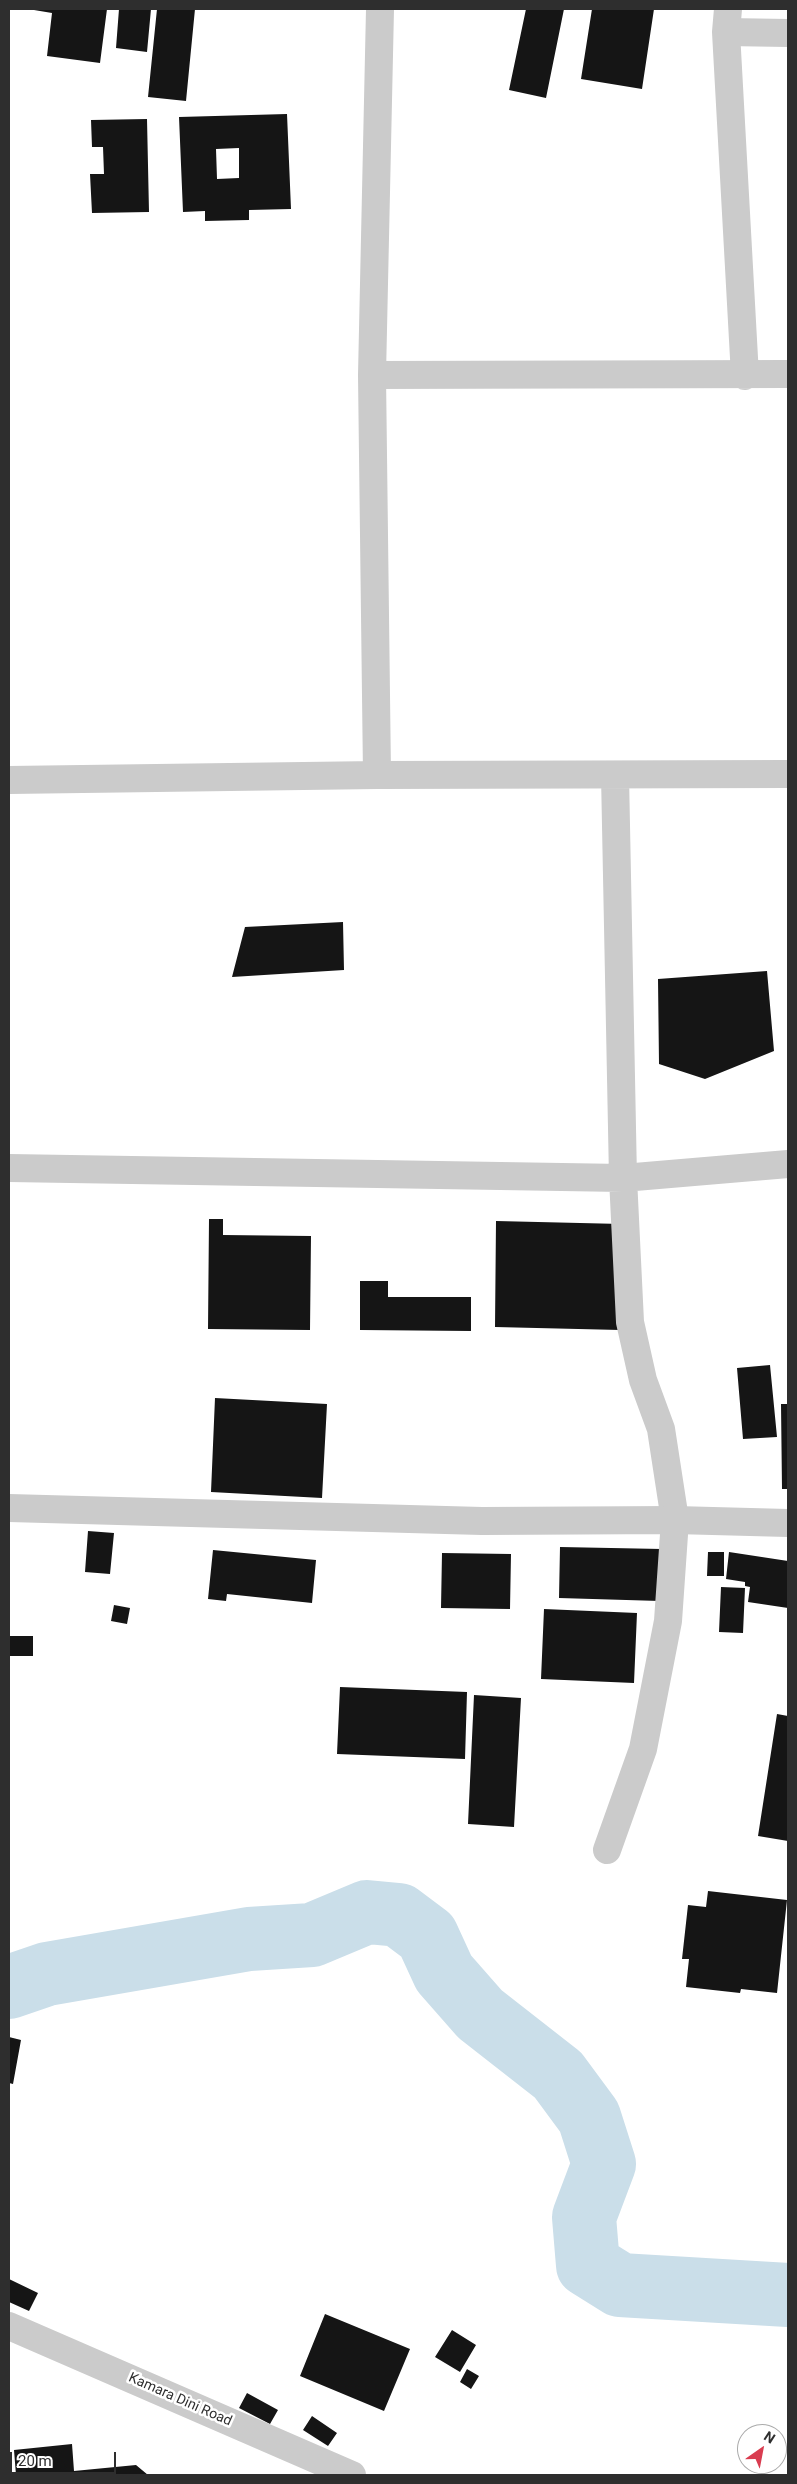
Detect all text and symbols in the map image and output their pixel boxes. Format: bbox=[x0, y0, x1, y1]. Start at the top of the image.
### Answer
street label: Kamara Dini Road bbox=[126, 2370, 234, 2430]
north arrow bbox=[737, 2424, 787, 2474]
text: N bbox=[761, 2428, 778, 2447]
scale bar bbox=[12, 2442, 119, 2474]
text: 20 m bbox=[18, 2452, 52, 2470]

